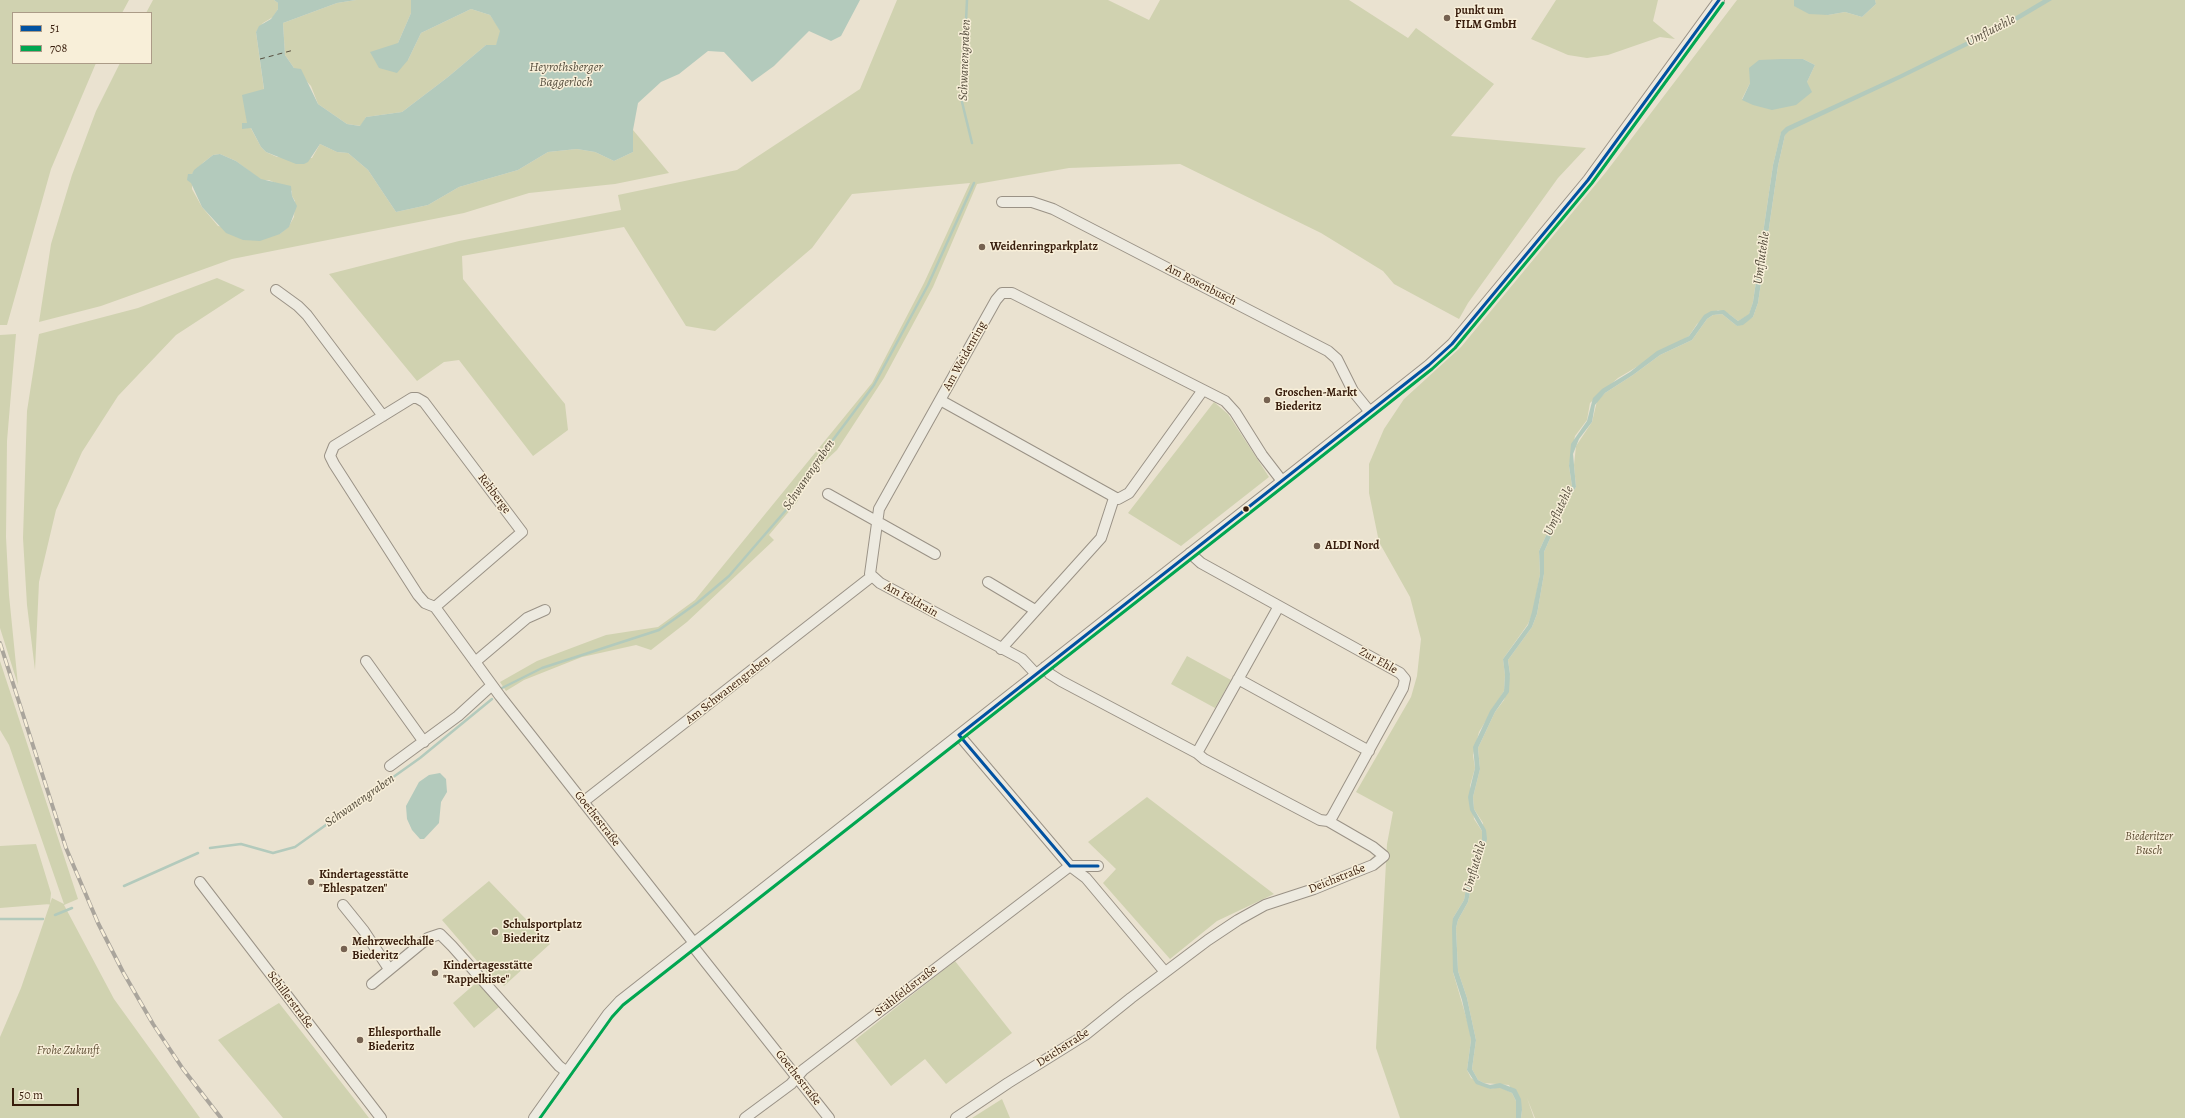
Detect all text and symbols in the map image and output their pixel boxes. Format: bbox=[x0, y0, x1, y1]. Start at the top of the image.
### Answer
place label: punkt um FILM GmbH bbox=[1455, 4, 1517, 32]
legend bbox=[12, 12, 152, 64]
water label: Umflutehle bbox=[1964, 12, 2018, 50]
marker: punkt um FILM GmbH bbox=[1442, 13, 1452, 23]
water label: Schwanengraben bbox=[956, 19, 974, 101]
text: 51 bbox=[50, 20, 59, 36]
text: 708 bbox=[50, 40, 67, 56]
water label: Heyrothsberger Baggerloch bbox=[529, 60, 603, 91]
water label: Umflutehle bbox=[1751, 231, 1773, 285]
place label: Weidenringparkplatz bbox=[990, 240, 1098, 254]
marker: Weidenringparkplatz bbox=[977, 242, 987, 252]
street label: Am Rosenbusch bbox=[1163, 261, 1239, 309]
street label: Am Weidenring bbox=[940, 319, 990, 393]
place label: Groschen-Markt Biederitz bbox=[1275, 386, 1357, 414]
marker: Groschen-Markt Biederitz bbox=[1262, 395, 1272, 405]
water label: Schwanengraben bbox=[780, 437, 838, 513]
street label: Rehberge bbox=[474, 471, 514, 517]
water label: Umflutehle bbox=[1541, 484, 1577, 538]
unlabelled marker bbox=[1241, 504, 1251, 514]
place label: ALDI Nord bbox=[1325, 539, 1379, 553]
marker: ALDI Nord bbox=[1312, 541, 1322, 551]
street label: Am Feldrain bbox=[881, 579, 941, 621]
street label: Zur Ehle bbox=[1356, 645, 1400, 677]
street label: Am Schwanengraben bbox=[683, 653, 773, 727]
water label: Schwanengraben bbox=[322, 771, 398, 831]
street label: Goethestraße bbox=[571, 788, 623, 850]
park label: Biederitzer Busch bbox=[2125, 830, 2173, 858]
water label: Umflutehle bbox=[1460, 839, 1490, 895]
street label: Deichstraße bbox=[1306, 861, 1368, 897]
place label: Kindertagesstätte "Ehlespatzen" bbox=[319, 868, 408, 896]
marker: Kindertagesstätte "Ehlespatzen" bbox=[306, 877, 316, 887]
place label: Schulsportplatz Biederitz bbox=[503, 918, 582, 946]
marker: Schulsportplatz Biederitz bbox=[490, 927, 500, 937]
place label: Mehrzweckhalle Biederitz bbox=[352, 935, 434, 963]
marker: Mehrzweckhalle Biederitz bbox=[339, 944, 349, 954]
place label: Kindertagesstätte "Rappelkiste" bbox=[443, 959, 532, 987]
street label: Stählfeldstraße bbox=[872, 962, 940, 1020]
street label: Schillerstraße bbox=[264, 968, 316, 1032]
marker: Kindertagesstätte "Rappelkiste" bbox=[430, 968, 440, 978]
place label: Ehlesporthalle Biederitz bbox=[368, 1026, 441, 1054]
street label: Deichstraße bbox=[1034, 1026, 1092, 1070]
marker: Ehlesporthalle Biederitz bbox=[355, 1035, 365, 1045]
park label: Frohe Zukunft bbox=[37, 1044, 99, 1058]
street label: Goethestraße bbox=[772, 1047, 824, 1109]
scale bar bbox=[14, 1080, 81, 1106]
text: 50 m bbox=[19, 1087, 43, 1103]

